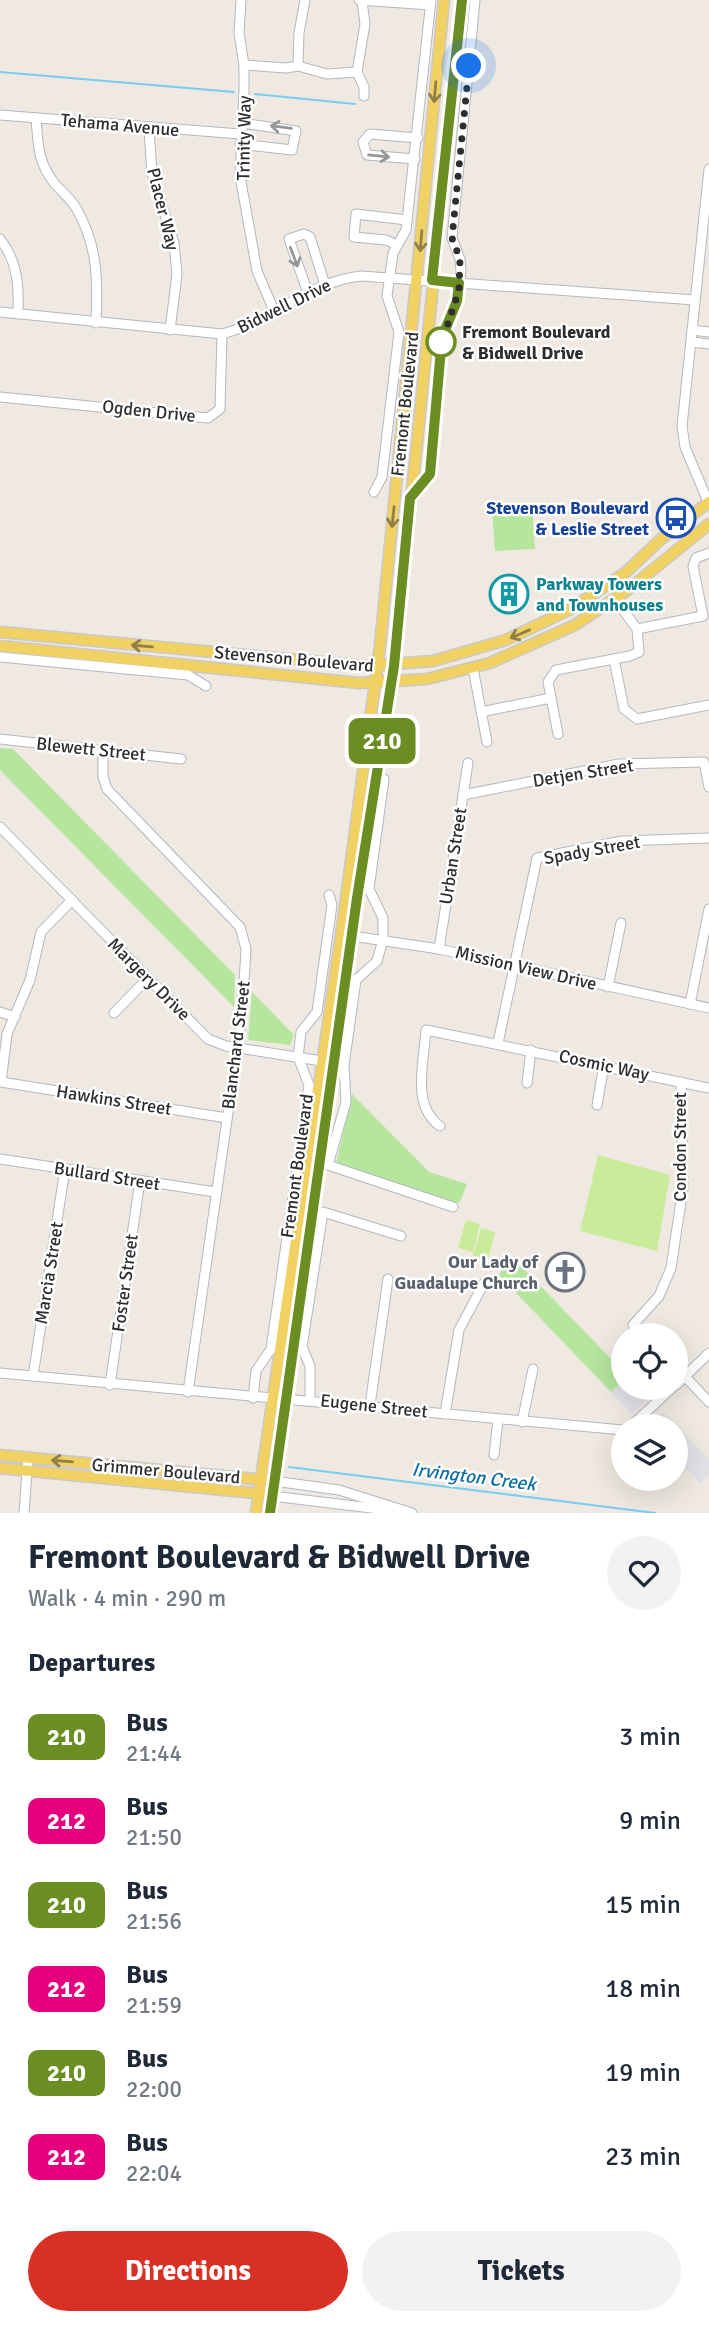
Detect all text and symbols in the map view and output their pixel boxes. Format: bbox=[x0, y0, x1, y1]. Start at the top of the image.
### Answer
your location bbox=[451, 48, 486, 83]
one-way arrow bbox=[429, 81, 442, 103]
street label: Trinity Way bbox=[232, 95, 256, 181]
street label: Tehama Avenue bbox=[60, 109, 180, 141]
one-way arrow bbox=[270, 121, 293, 134]
one-way arrow bbox=[367, 149, 390, 162]
street label: Placer Way bbox=[142, 165, 184, 253]
one-way arrow bbox=[415, 230, 428, 252]
one-way arrow bbox=[288, 245, 301, 267]
street label: Bidwell Drive bbox=[233, 274, 335, 338]
place label: Fremont Boulevard & Bidwell Drive bbox=[462, 321, 611, 364]
marker: Fremont Boulevard & Bidwell Drive bbox=[426, 327, 456, 357]
street label: Fremont Boulevard bbox=[386, 331, 424, 477]
street label: Ogden Drive bbox=[101, 395, 197, 427]
place label: Stevenson Boulevard & Leslie Street bbox=[486, 497, 649, 540]
bus stop icon: Stevenson Boulevard & Leslie Street bbox=[655, 497, 697, 539]
one-way arrow bbox=[386, 505, 399, 528]
building icon: Parkway Towers and Townhouses bbox=[488, 573, 530, 615]
place label: Parkway Towers and Townhouses bbox=[536, 573, 663, 616]
one-way arrow bbox=[510, 628, 532, 641]
one-way arrow bbox=[131, 639, 154, 652]
street label: Stevenson Boulevard bbox=[213, 641, 375, 677]
line badge: 210 bbox=[342, 718, 422, 764]
text: 210 bbox=[363, 726, 401, 756]
street label: Blewett Street bbox=[35, 732, 147, 766]
street label: Detjen Street bbox=[531, 754, 635, 792]
street label: Urban Street bbox=[434, 806, 472, 906]
street label: Spady Street bbox=[542, 831, 642, 869]
street label: Margery Drive bbox=[103, 933, 195, 1025]
street label: Mission View Drive bbox=[453, 941, 599, 995]
street label: Blanchard Street bbox=[217, 979, 255, 1111]
street label: Cosmic Way bbox=[557, 1045, 652, 1085]
street label: Hawkins Street bbox=[55, 1080, 173, 1120]
street label: Condon Street bbox=[669, 1092, 691, 1202]
street label: Fremont Boulevard bbox=[276, 1093, 318, 1239]
street label: Bullard Street bbox=[52, 1157, 162, 1195]
street label: Marcia Street bbox=[30, 1220, 68, 1326]
street label: Foster Street bbox=[107, 1233, 143, 1333]
place label: Our Lady of Guadalupe Church bbox=[395, 1251, 539, 1294]
church icon: Our Lady of Guadalupe Church bbox=[544, 1251, 586, 1293]
map controls bbox=[611, 1323, 688, 1491]
button: locate bbox=[611, 1323, 688, 1400]
street label: Eugene Street bbox=[319, 1389, 429, 1423]
button: layers bbox=[611, 1414, 688, 1491]
one-way arrow bbox=[51, 1454, 73, 1467]
street label: Grimmer Boulevard bbox=[91, 1454, 241, 1488]
water label: Irvington Creek bbox=[411, 1457, 539, 1497]
button: heart bbox=[607, 1536, 681, 1610]
text: Fremont Boulevard & Bidwell Drive bbox=[28, 1537, 530, 1578]
text: Walk · 4 min · 290 m bbox=[28, 1584, 226, 1613]
text: Departures bbox=[28, 1647, 155, 1679]
text: Bus bbox=[126, 1707, 168, 1739]
text: 3 min bbox=[619, 1721, 681, 1753]
text: 210 bbox=[47, 1722, 86, 1752]
text: 21:44 bbox=[126, 1739, 182, 1768]
text: Bus bbox=[126, 1791, 168, 1823]
text: 9 min bbox=[619, 1805, 681, 1837]
text: 212 bbox=[47, 1806, 86, 1836]
text: 21:50 bbox=[126, 1823, 182, 1852]
text: Bus bbox=[126, 1875, 168, 1907]
text: 15 min bbox=[605, 1889, 681, 1921]
text: 210 bbox=[47, 1890, 86, 1920]
text: 21:56 bbox=[126, 1907, 182, 1936]
text: Bus bbox=[126, 1959, 168, 1991]
text: 18 min bbox=[605, 1973, 681, 2005]
text: 212 bbox=[47, 1974, 86, 2004]
text: 21:59 bbox=[126, 1991, 182, 2020]
text: Bus bbox=[126, 2043, 168, 2075]
text: 19 min bbox=[605, 2057, 681, 2089]
text: 210 bbox=[47, 2058, 86, 2088]
text: 22:00 bbox=[126, 2075, 182, 2104]
text: Bus bbox=[126, 2127, 168, 2159]
text: 23 min bbox=[605, 2141, 681, 2173]
text: 212 bbox=[47, 2142, 86, 2172]
text: 22:04 bbox=[126, 2159, 182, 2188]
button: Directions bbox=[28, 2231, 348, 2311]
button: Tickets bbox=[362, 2231, 681, 2311]

